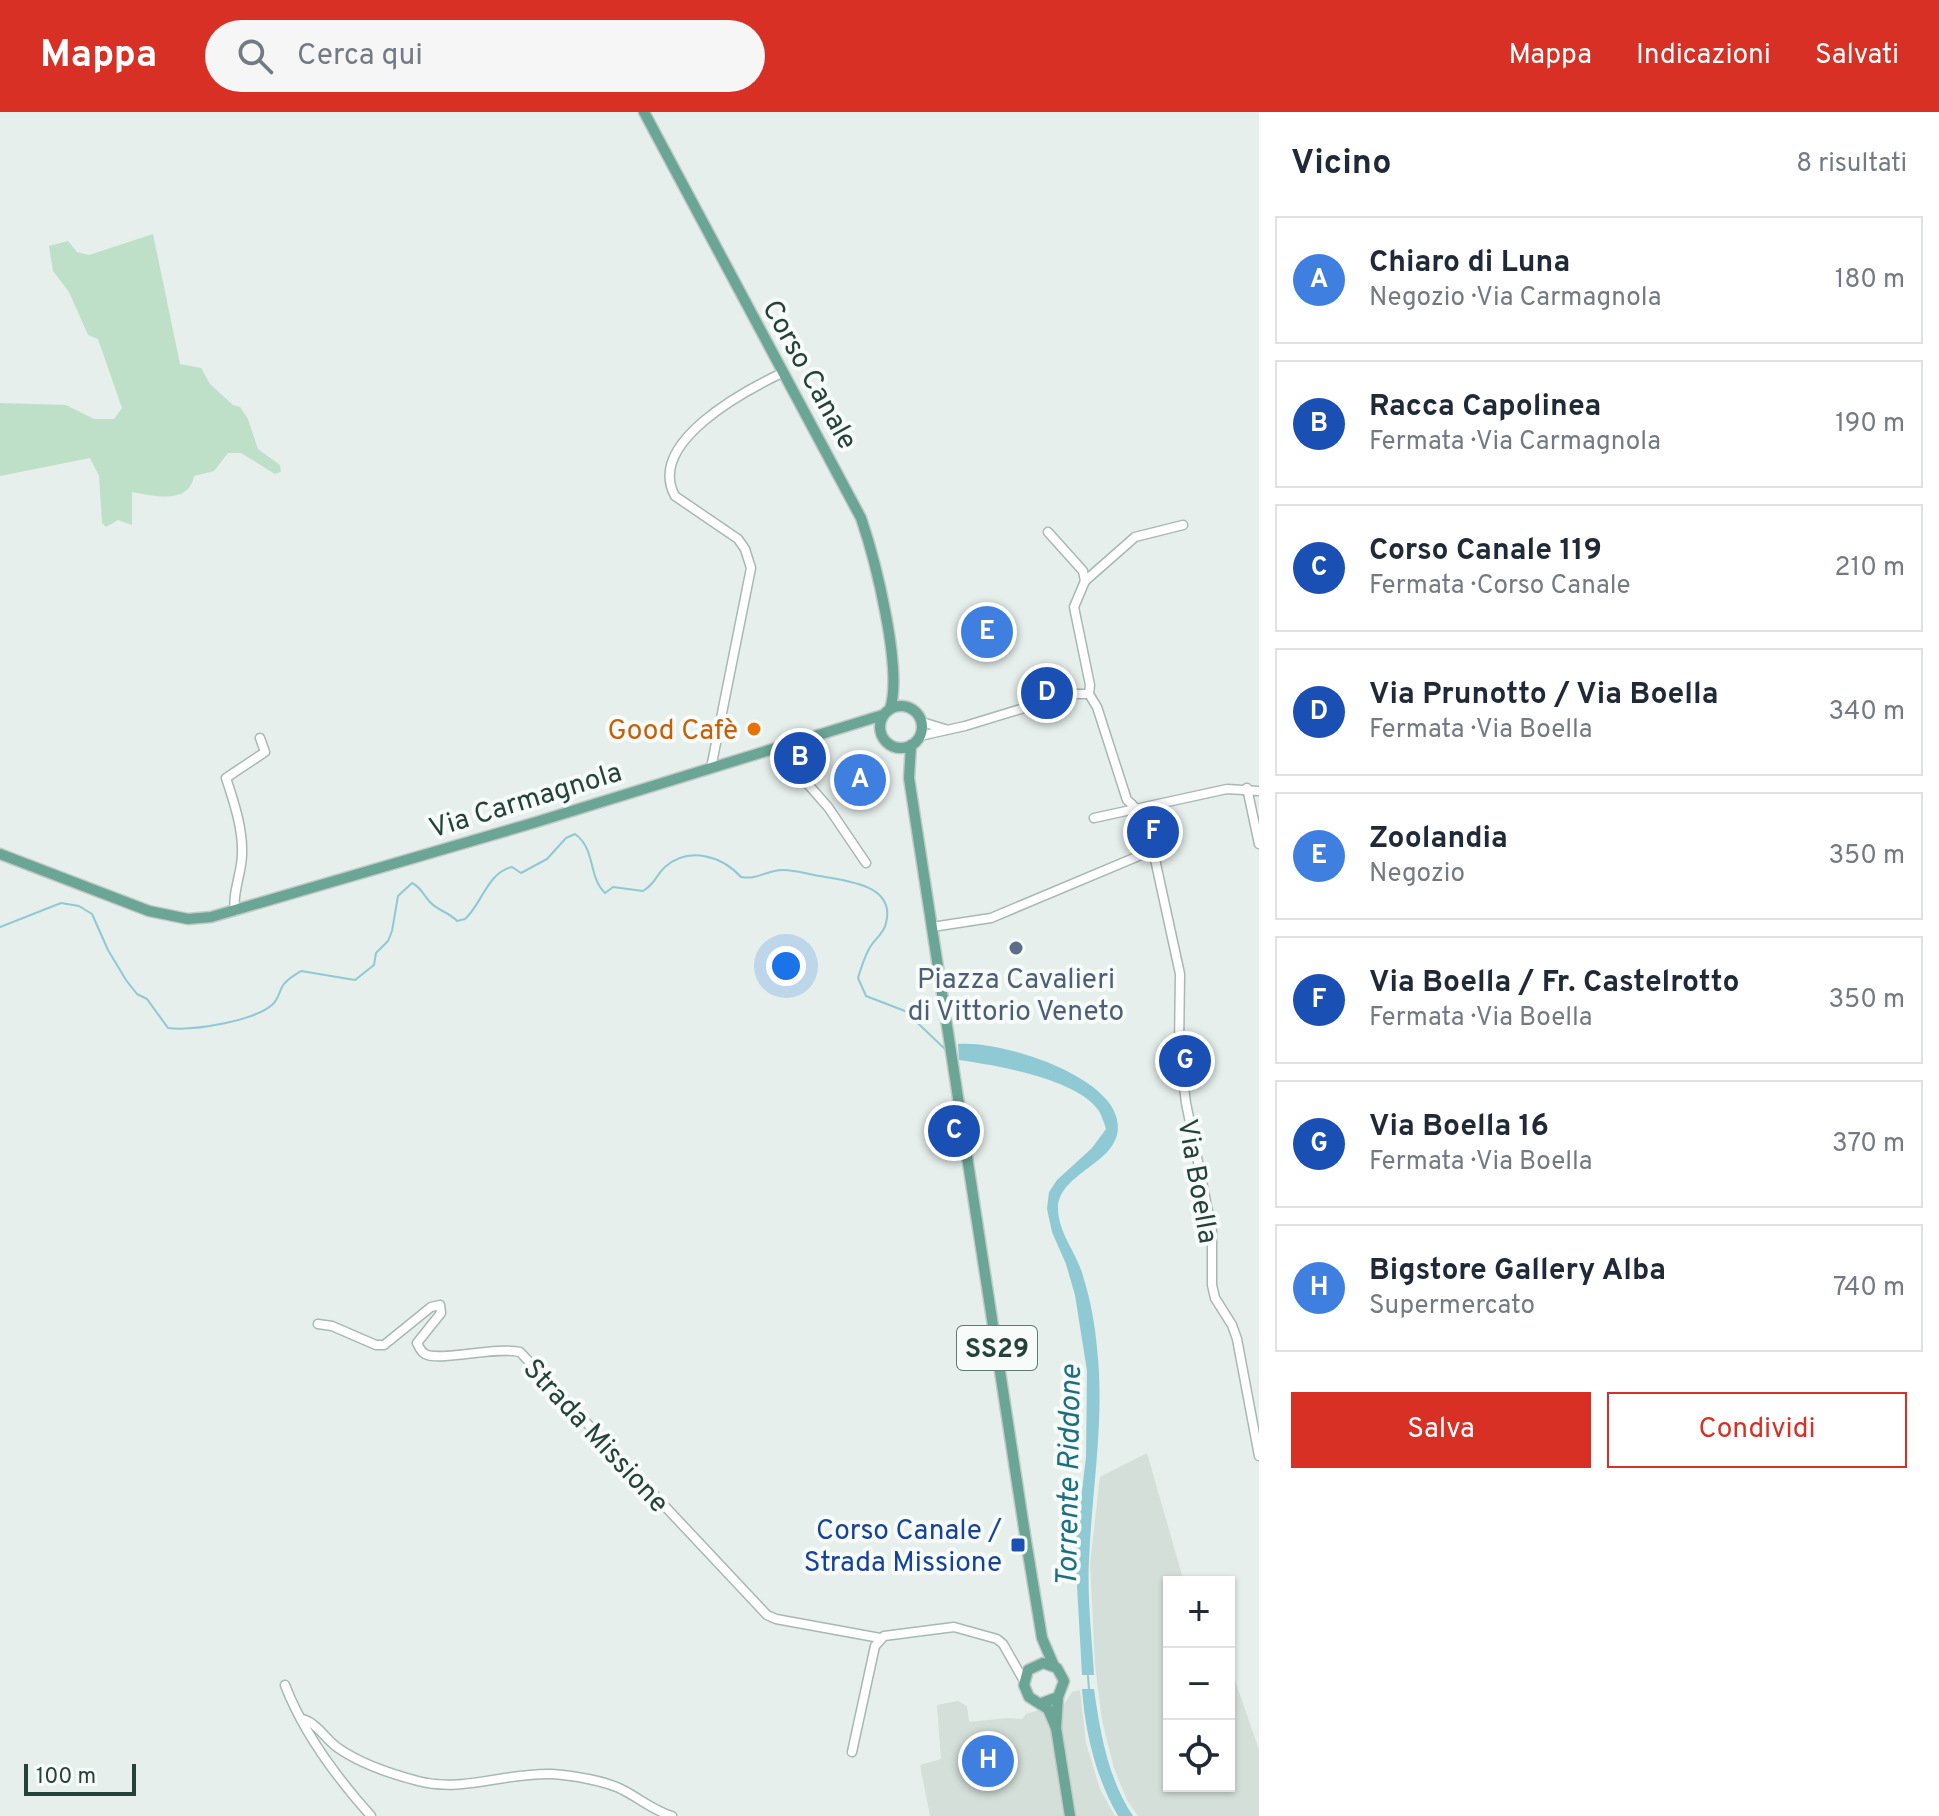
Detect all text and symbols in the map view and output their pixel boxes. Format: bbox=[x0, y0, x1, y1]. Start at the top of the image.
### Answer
search box bbox=[205, 20, 765, 92]
text: Mappa bbox=[40, 32, 157, 81]
icon: search bbox=[233, 34, 277, 78]
text: Cerca qui bbox=[297, 38, 423, 75]
text: Mappa bbox=[1509, 38, 1592, 74]
text: Indicazioni bbox=[1636, 38, 1771, 74]
text: Salvati bbox=[1815, 38, 1899, 74]
text: Vicino bbox=[1291, 143, 1391, 186]
text: 8 risultati bbox=[1796, 148, 1907, 181]
text: Chiaro di Luna bbox=[1369, 245, 1570, 282]
text: A bbox=[1310, 264, 1328, 297]
text: 180 m bbox=[1835, 264, 1905, 297]
text: Negozio · Via Carmagnola bbox=[1369, 282, 1661, 315]
street label: Corso Canale bbox=[752, 294, 864, 457]
text: Racca Capolinea bbox=[1369, 389, 1601, 426]
text: B bbox=[1310, 408, 1328, 441]
text: 190 m bbox=[1835, 408, 1905, 441]
text: Fermata · Via Carmagnola bbox=[1369, 426, 1661, 459]
text: Corso Canale 119 bbox=[1369, 533, 1602, 570]
text: C bbox=[1311, 552, 1327, 585]
text: 210 m bbox=[1835, 552, 1905, 585]
text: Fermata · Corso Canale bbox=[1369, 570, 1630, 603]
pin: E bbox=[961, 602, 1013, 662]
pin: D bbox=[1021, 663, 1073, 723]
text: Via Prunotto / Via Boella bbox=[1369, 677, 1718, 714]
text: D bbox=[1310, 696, 1328, 729]
text: 340 m bbox=[1828, 696, 1905, 729]
place label: Good Cafè bbox=[607, 714, 738, 750]
text: Fermata · Via Boella bbox=[1369, 714, 1592, 747]
marker: Good Cafè bbox=[745, 720, 763, 738]
pin: B bbox=[774, 728, 826, 788]
pin: A bbox=[834, 750, 886, 810]
street label: Via Carmagnola bbox=[425, 755, 627, 848]
pin: F bbox=[1127, 802, 1179, 862]
text: Zoolandia bbox=[1369, 821, 1508, 858]
text: E bbox=[1311, 840, 1327, 873]
text: 350 m bbox=[1828, 840, 1905, 873]
text: Negozio bbox=[1369, 858, 1465, 891]
marker: Piazza Cavalieri di Vittorio Veneto bbox=[1007, 939, 1025, 957]
your location bbox=[766, 946, 806, 986]
place label: Piazza Cavalieri di Vittorio Veneto bbox=[908, 963, 1124, 1031]
text: Via Boella / Fr. Castelrotto bbox=[1369, 965, 1739, 1002]
text: F bbox=[1312, 984, 1326, 1017]
text: 350 m bbox=[1828, 984, 1905, 1017]
text: Fermata · Via Boella bbox=[1369, 1002, 1592, 1035]
pin: G bbox=[1159, 1031, 1211, 1091]
pin: C bbox=[928, 1101, 980, 1161]
text: Via Boella 16 bbox=[1369, 1109, 1549, 1146]
street label: Via Boella bbox=[1167, 1116, 1225, 1247]
text: G bbox=[1310, 1128, 1328, 1161]
text: 370 m bbox=[1832, 1128, 1905, 1161]
text: Fermata · Via Boella bbox=[1369, 1146, 1592, 1179]
text: Bigstore Gallery Alba bbox=[1369, 1253, 1666, 1290]
text: H bbox=[1310, 1272, 1328, 1305]
text: 740 m bbox=[1833, 1272, 1905, 1305]
text: Supermercato bbox=[1369, 1290, 1535, 1323]
road number: SS29 bbox=[957, 1326, 1037, 1370]
street label: Strada Missione bbox=[514, 1352, 676, 1522]
water label: Torrente Riddone bbox=[1050, 1364, 1091, 1588]
button: Salva bbox=[1291, 1392, 1591, 1468]
button: Condividi bbox=[1607, 1392, 1907, 1468]
place label: Corso Canale / Strada Missione bbox=[804, 1514, 1002, 1582]
marker: Corso Canale / Strada Missione bbox=[1009, 1536, 1027, 1554]
map controls bbox=[1163, 1576, 1235, 1792]
button: + bbox=[1163, 1576, 1235, 1648]
button: − bbox=[1163, 1648, 1235, 1720]
button: locate bbox=[1163, 1720, 1235, 1792]
pin: H bbox=[962, 1731, 1014, 1791]
scale bar bbox=[24, 1760, 136, 1796]
text: 100 m bbox=[36, 1764, 96, 1791]

